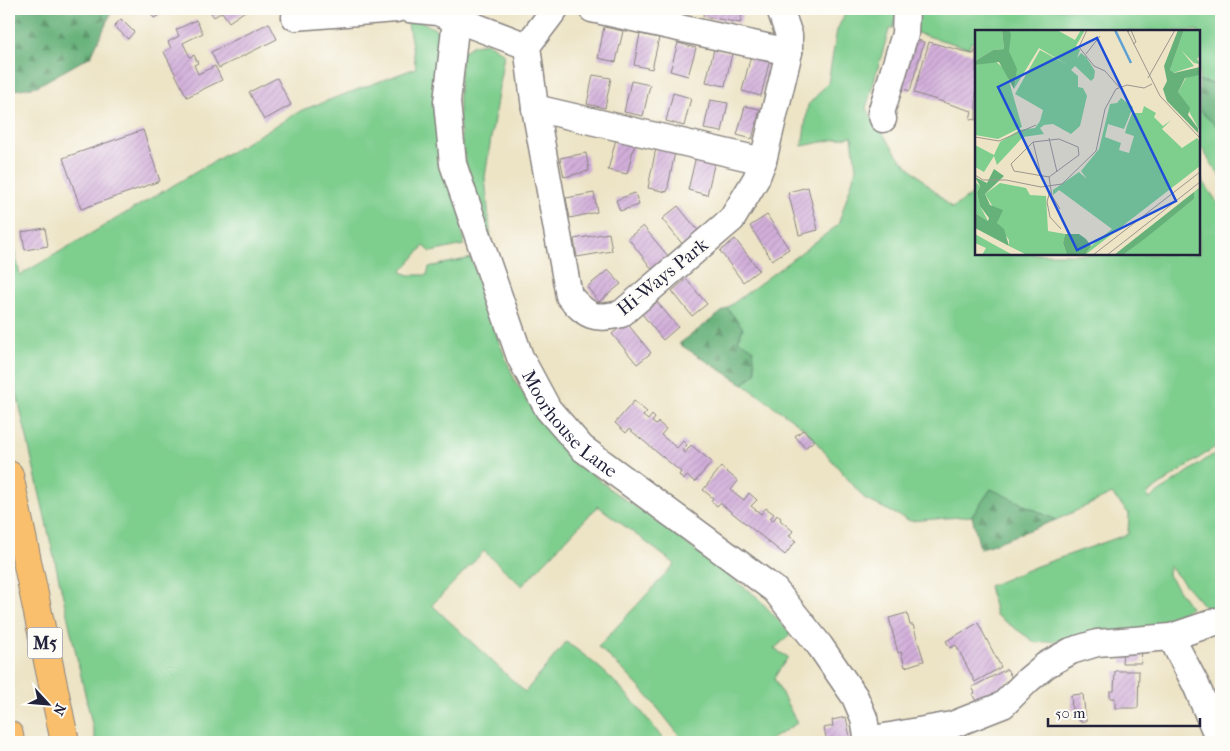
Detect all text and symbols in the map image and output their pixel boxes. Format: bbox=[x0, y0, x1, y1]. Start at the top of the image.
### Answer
inset map bbox=[975, 30, 1200, 255]
street label: Hi-Ways Park bbox=[613, 233, 713, 320]
street label: Moorhouse Lane bbox=[517, 366, 621, 482]
road number: M5 bbox=[28, 628, 62, 658]
north arrow bbox=[22, 678, 72, 728]
scale bar bbox=[1048, 696, 1200, 728]
text: N bbox=[49, 701, 69, 718]
text: 50 m bbox=[1055, 704, 1086, 722]

